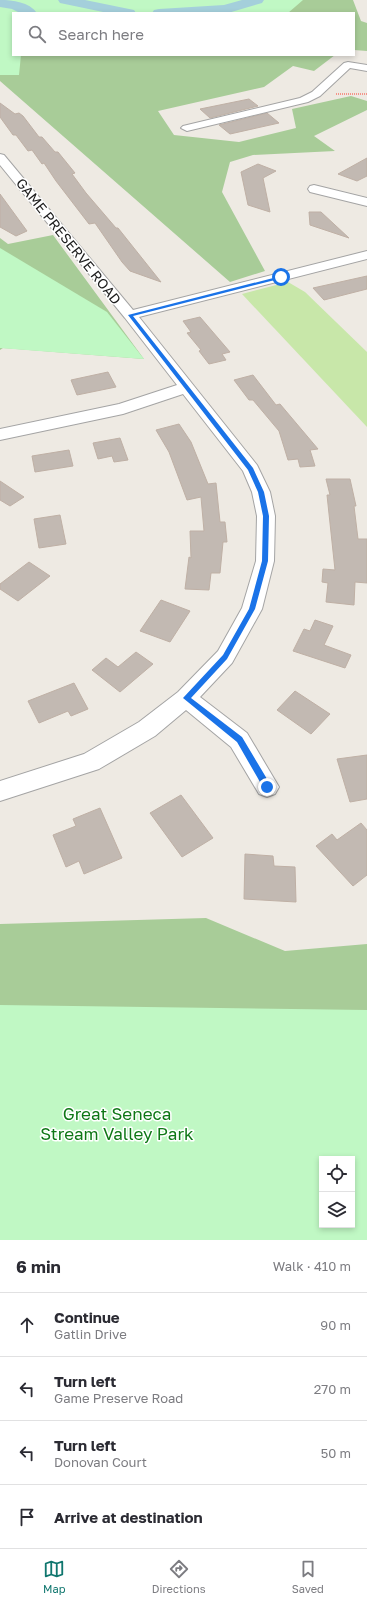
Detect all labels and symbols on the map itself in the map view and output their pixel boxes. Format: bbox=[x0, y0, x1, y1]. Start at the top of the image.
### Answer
street label: GAME PRESERVE ROAD bbox=[13, 175, 125, 307]
route start bbox=[272, 268, 290, 286]
route end bbox=[258, 778, 276, 796]
park label: Great Seneca Stream Valley Park bbox=[40, 1103, 194, 1144]

